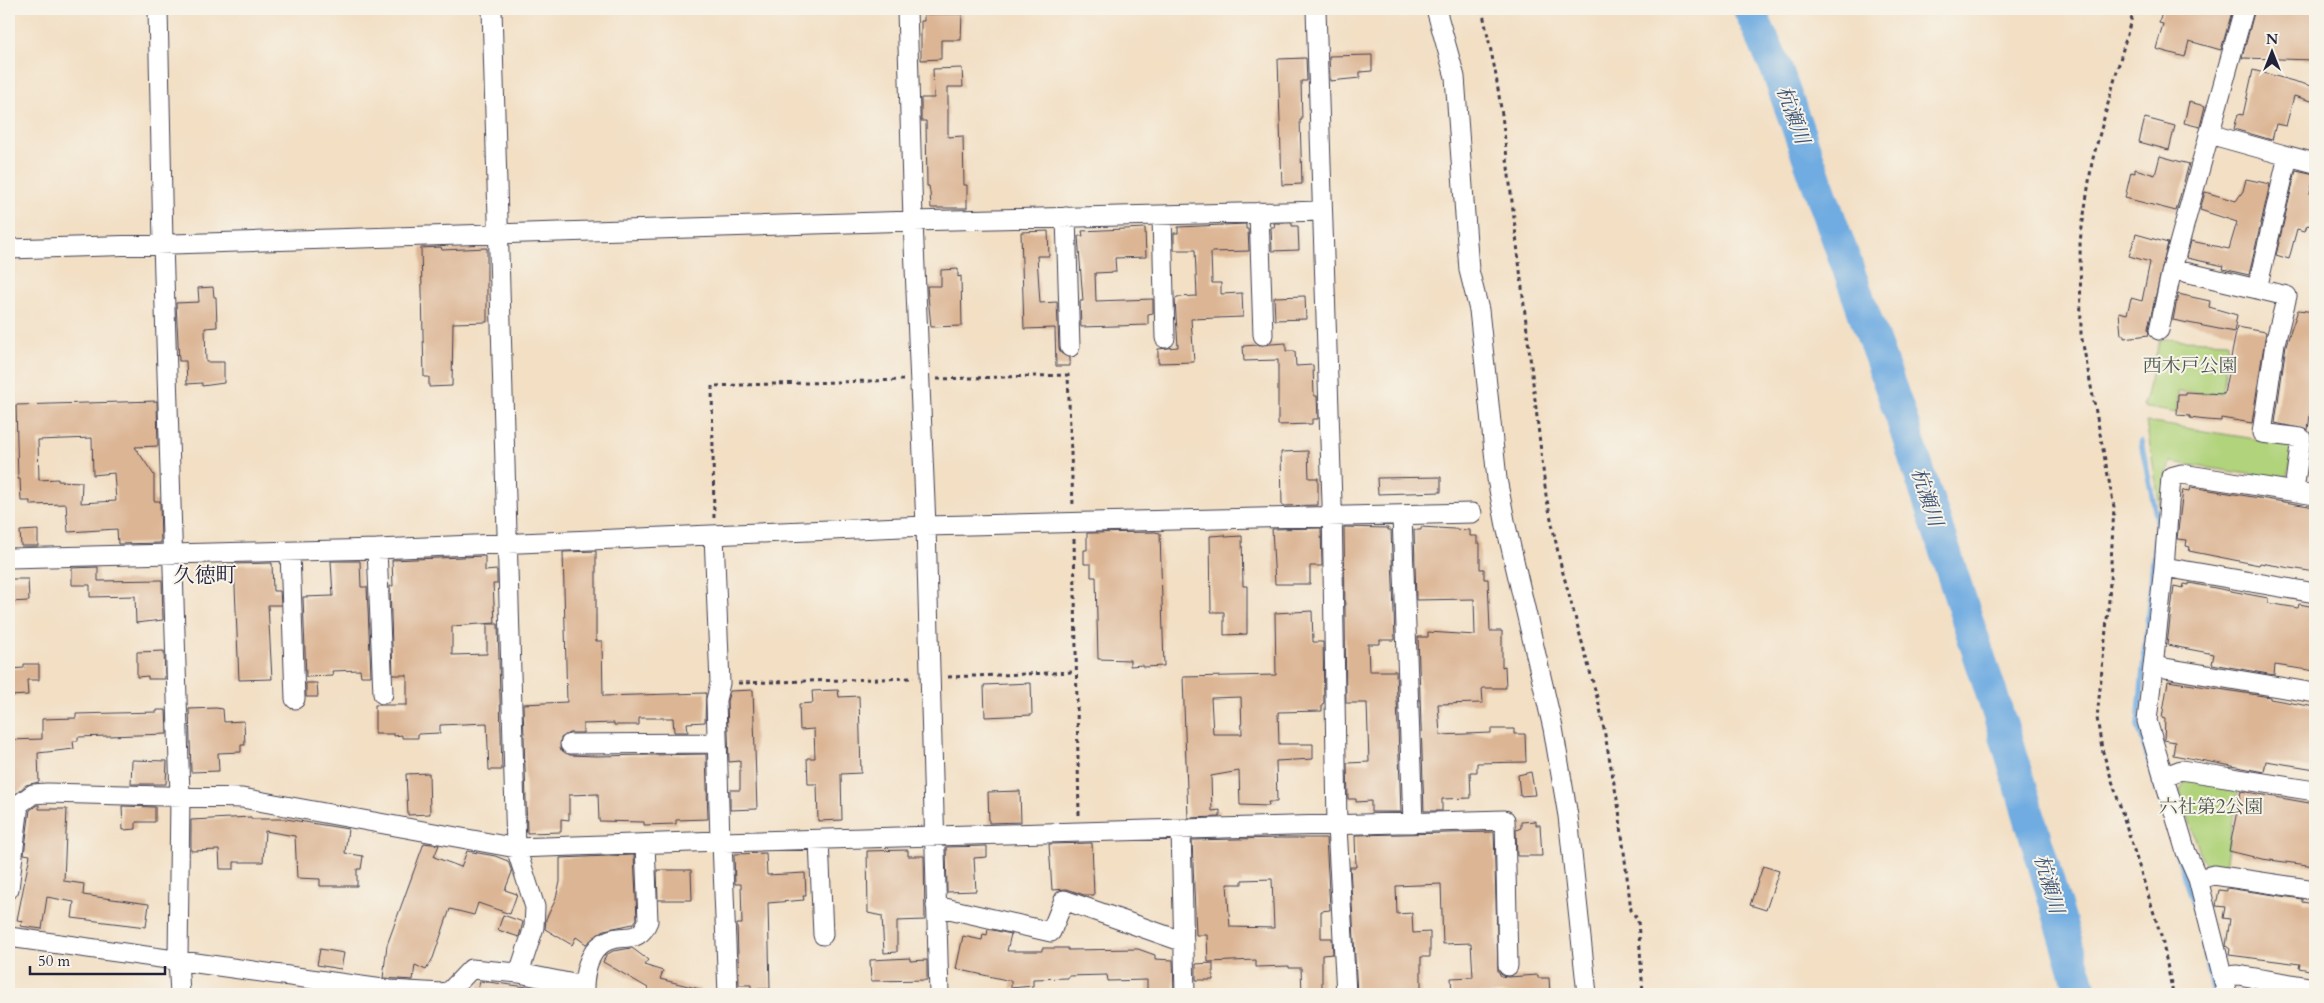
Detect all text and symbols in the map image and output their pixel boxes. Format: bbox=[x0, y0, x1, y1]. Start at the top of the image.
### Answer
north arrow bbox=[2246, 28, 2296, 78]
text: N bbox=[2266, 30, 2278, 49]
water label: 杭瀬川 bbox=[1770, 82, 1817, 150]
park label: 西木戸公園 bbox=[2142, 353, 2238, 379]
water label: 杭瀬川 bbox=[1905, 464, 1950, 532]
district label: 久徳町 bbox=[174, 561, 237, 590]
park label: 六社第2公園 bbox=[2159, 794, 2263, 820]
water label: 杭瀬川 bbox=[2028, 851, 2071, 918]
scale bar bbox=[30, 943, 165, 975]
text: 50 m bbox=[38, 951, 70, 971]

